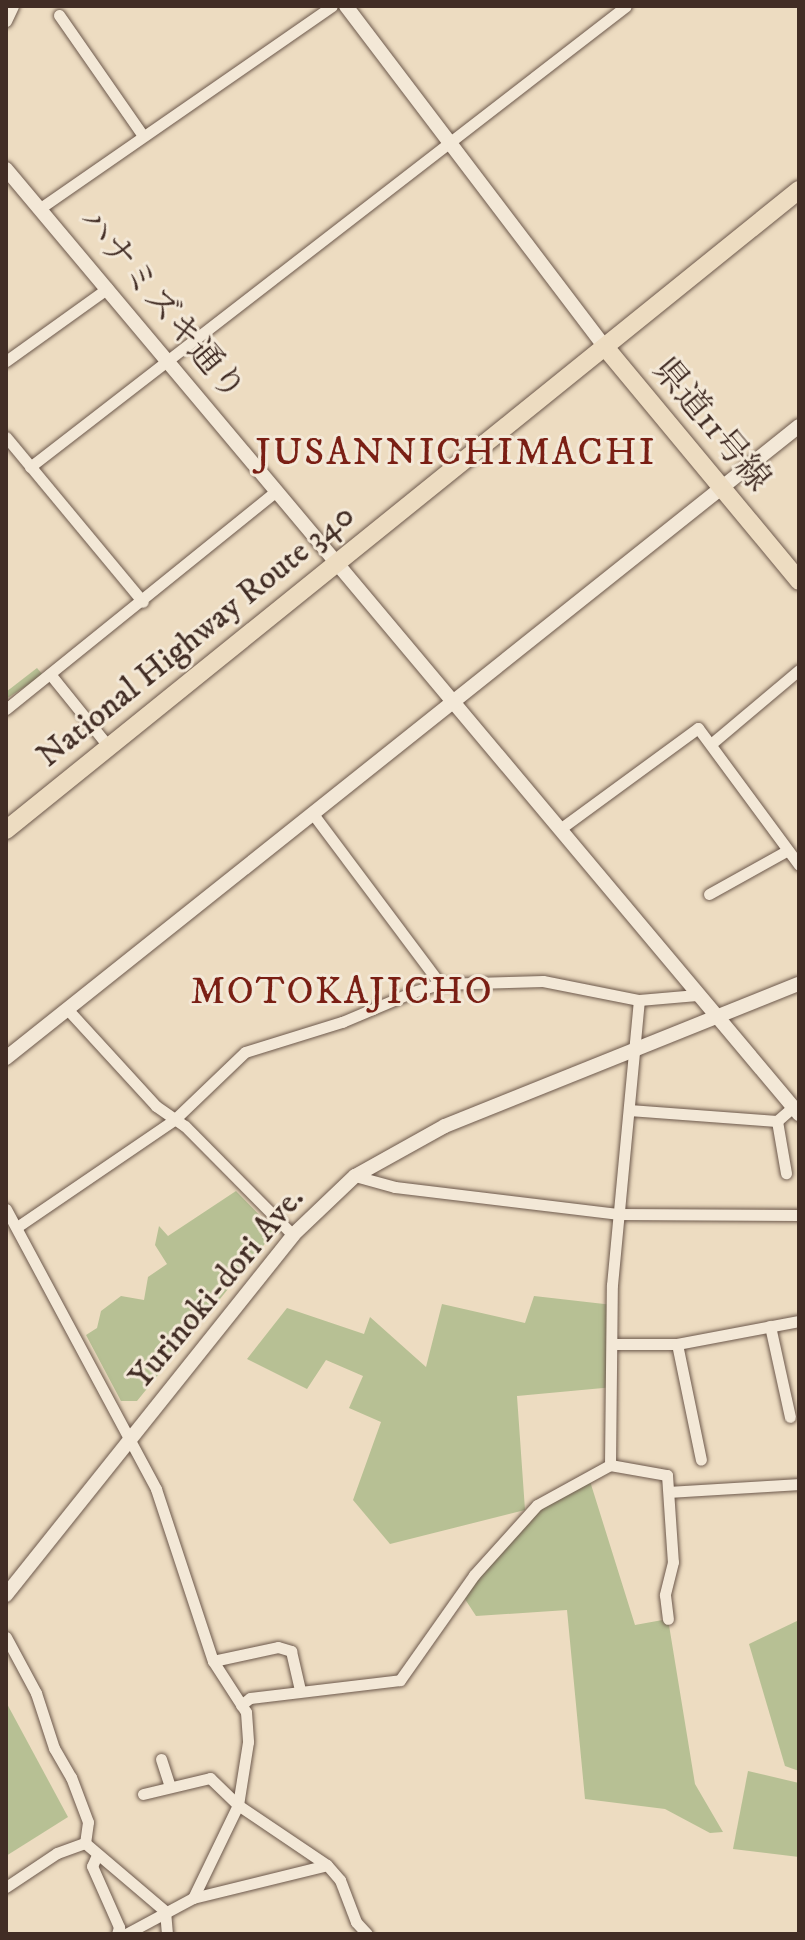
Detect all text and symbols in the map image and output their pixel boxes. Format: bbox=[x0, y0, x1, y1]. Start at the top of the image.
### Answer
street label: ハナミズキ通り bbox=[69, 201, 253, 409]
street label: 県道11号線 bbox=[644, 350, 778, 500]
district label: JUSANNICHIMACHI bbox=[256, 431, 656, 477]
street label: National Highway Route 340 bbox=[29, 495, 363, 777]
district label: MOTOKAJICHO bbox=[190, 970, 494, 1016]
street label: Yurinoki-dori Ave. bbox=[121, 1179, 313, 1397]

